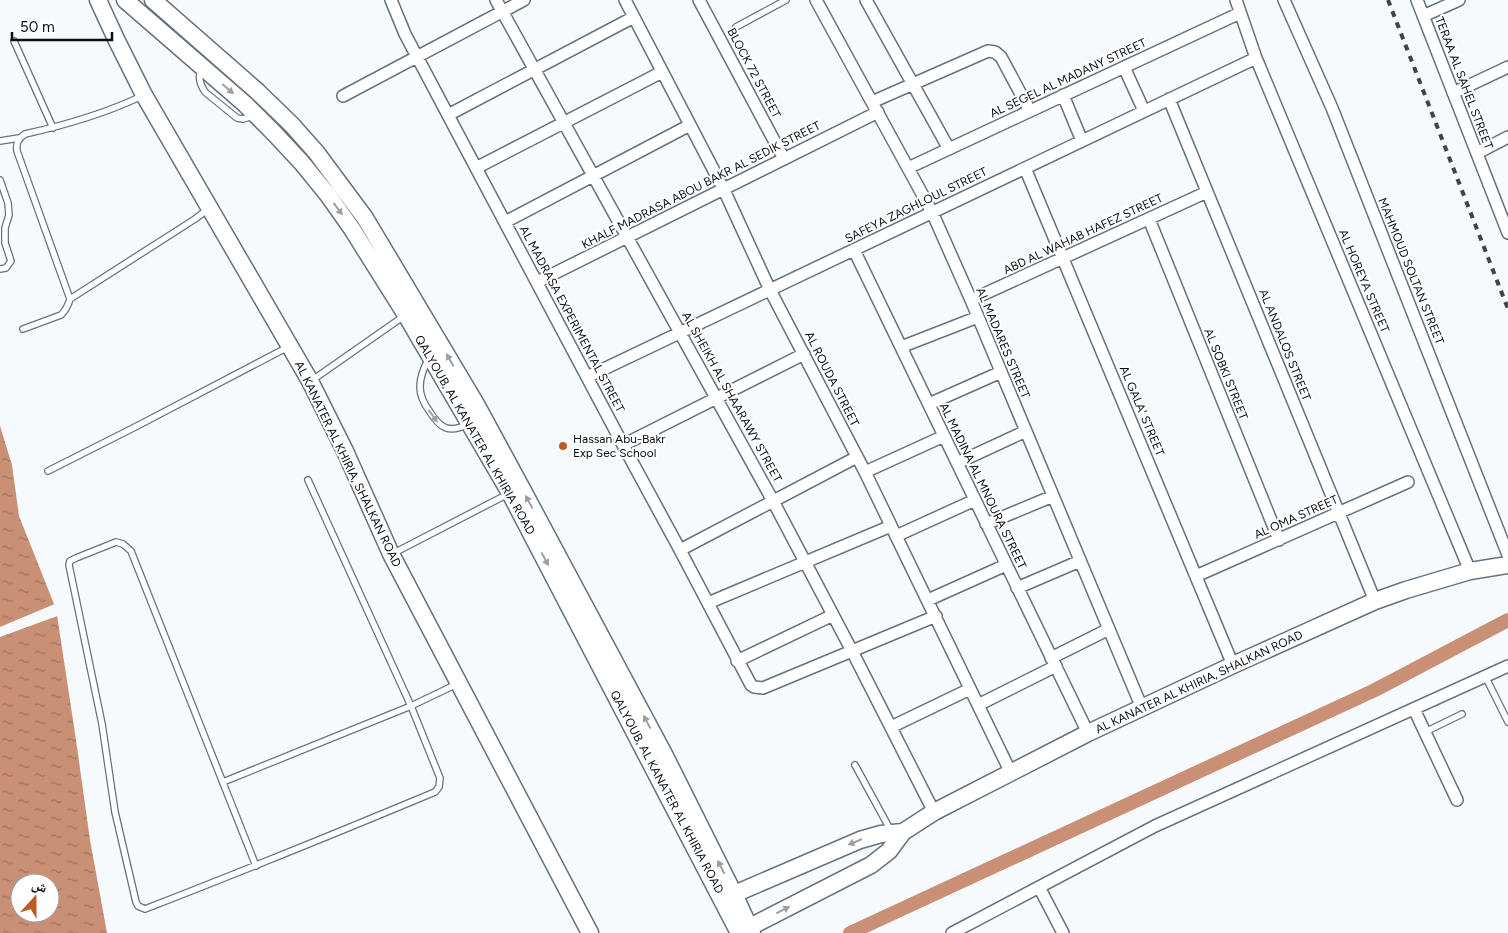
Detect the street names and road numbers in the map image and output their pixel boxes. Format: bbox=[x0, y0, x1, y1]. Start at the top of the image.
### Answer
street label: TERAA AL SAHEL STREET bbox=[1432, 15, 1496, 152]
street label: BLOCK 72 STREET bbox=[724, 26, 784, 121]
street label: AL SEGEL AL MADANY STREET bbox=[988, 35, 1149, 120]
street label: KHALF MADRASA ABOU BAKR AL SEDIK STREET bbox=[579, 118, 823, 252]
street label: SAFEYA ZAGHLOUL STREET bbox=[843, 164, 990, 246]
street label: ABD AL WAHAB HAFEZ STREET bbox=[1001, 191, 1165, 277]
street label: MAHMOUD SOLTAN STREET bbox=[1375, 196, 1447, 347]
street label: AL MADRASA EXPERIMENTAL STREET bbox=[517, 223, 627, 415]
street label: AL HOREYA STREET bbox=[1336, 227, 1392, 335]
street label: AL MADARES STREET bbox=[973, 285, 1033, 401]
street label: AL ANDALOS STREET bbox=[1256, 287, 1314, 403]
street label: AL SHEIKH AL SHAARAWY STREET bbox=[679, 309, 785, 485]
street label: AL SOBKI STREET bbox=[1201, 326, 1251, 422]
street label: AL ROUDA STREET bbox=[802, 329, 862, 429]
street label: QALYOUB, AL KANATER AL KHIRIA ROAD bbox=[412, 333, 538, 537]
street label: AL KANATER AL KHIRIA, SHALKAN ROAD bbox=[292, 359, 404, 569]
street label: AL GALA' STREET bbox=[1117, 364, 1167, 459]
street label: AL MADINA AL MNOURA STREET bbox=[937, 401, 1030, 572]
street label: AL OMA STREET bbox=[1252, 492, 1340, 542]
street label: AL KANATER AL KHIRIA, SHALKAN ROAD bbox=[1093, 628, 1305, 736]
street label: QALYOUB, AL KANATER AL KHIRIA ROAD bbox=[607, 688, 727, 896]

